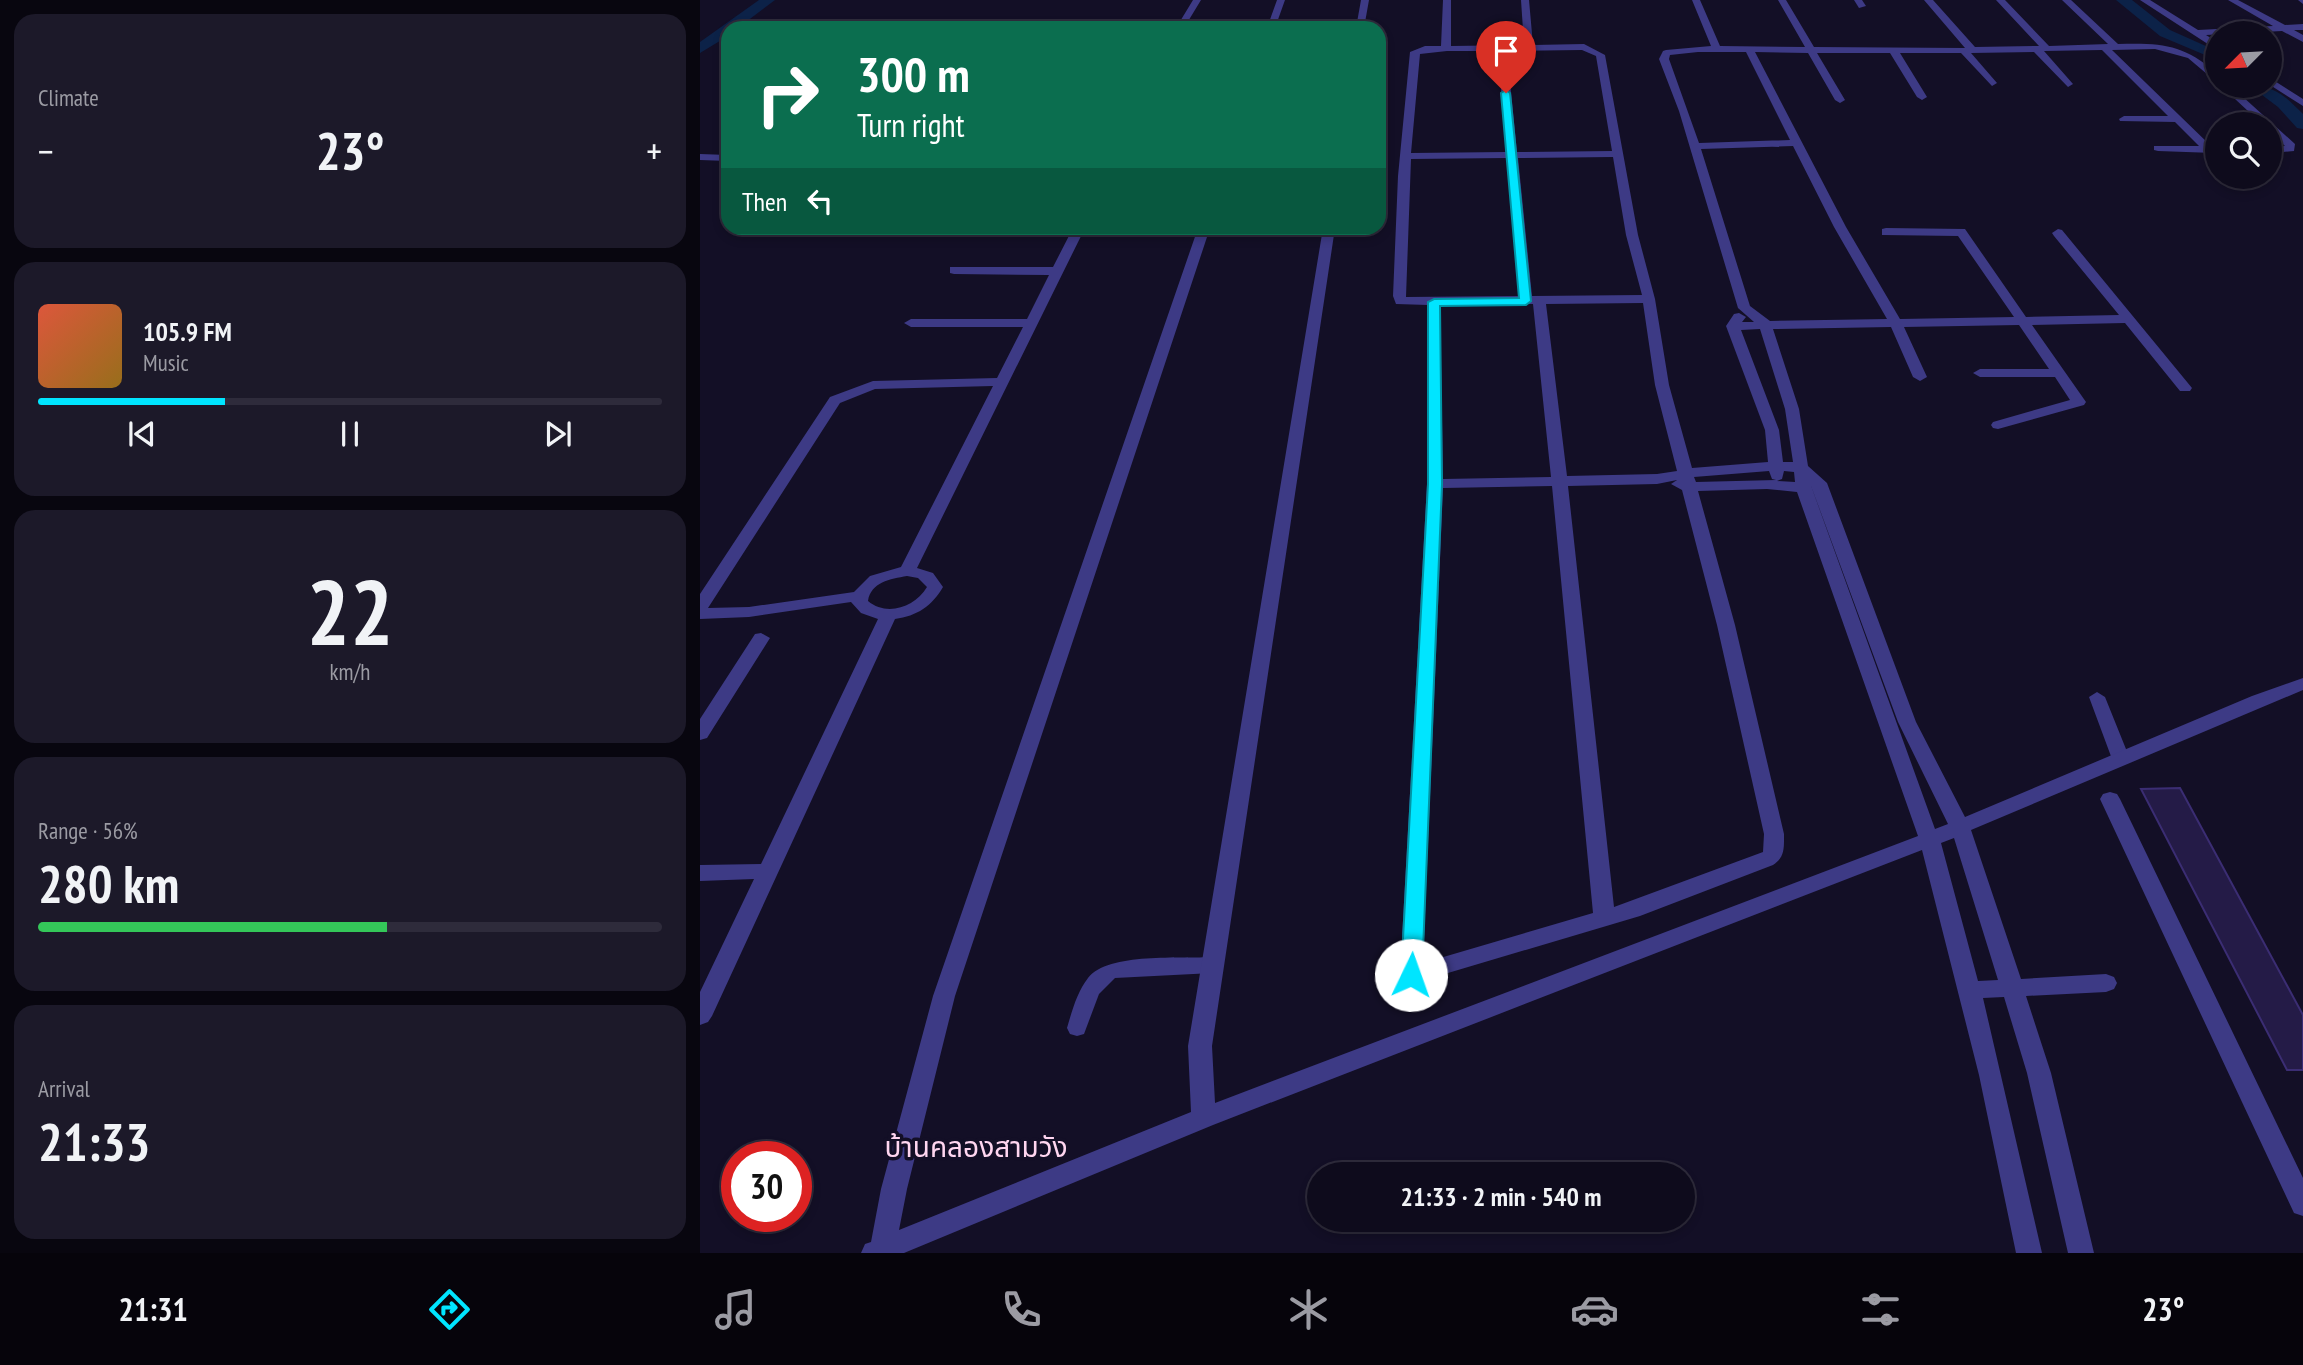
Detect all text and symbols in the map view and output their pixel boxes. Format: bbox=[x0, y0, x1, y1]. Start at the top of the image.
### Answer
pin bbox=[1476, 21, 1536, 93]
north arrow bbox=[2205, 21, 2282, 98]
map controls bbox=[2205, 21, 2282, 189]
icon: arrive bbox=[1487, 32, 1525, 70]
text: 300 m bbox=[857, 42, 970, 106]
icon: right bbox=[742, 49, 833, 140]
text: Climate bbox=[38, 83, 99, 112]
text: Turn right bbox=[857, 104, 965, 146]
button: search bbox=[2205, 112, 2282, 189]
text: 23° bbox=[316, 117, 384, 184]
text: − bbox=[38, 126, 54, 175]
text: + bbox=[646, 126, 662, 175]
icon: left bbox=[801, 182, 839, 220]
text: Then bbox=[742, 185, 787, 218]
text: 105.9 FM bbox=[143, 315, 232, 348]
text: Music bbox=[143, 348, 189, 377]
icon: previous bbox=[123, 415, 161, 453]
icon: pause bbox=[331, 415, 369, 453]
icon: next bbox=[539, 415, 577, 453]
text: 22 bbox=[307, 552, 394, 670]
text: km/h bbox=[330, 657, 370, 686]
text: Range · 56% bbox=[38, 816, 138, 845]
text: 280 km bbox=[38, 850, 179, 917]
position arrow bbox=[1374, 938, 1448, 1012]
text: Arrival bbox=[38, 1074, 90, 1103]
text: 21:33 bbox=[38, 1108, 150, 1175]
district label: บ้านคลองสามวัง bbox=[884, 1128, 1068, 1165]
speed limit sign: 30 bbox=[721, 1141, 812, 1232]
text: 21:33 · 2 min · 540 m bbox=[1401, 1180, 1601, 1213]
icon: directions bbox=[425, 1285, 474, 1334]
icon: music bbox=[711, 1285, 760, 1334]
icon: phone bbox=[997, 1285, 1046, 1334]
icon: climate bbox=[1284, 1285, 1333, 1334]
icon: car bbox=[1570, 1285, 1619, 1334]
icon: filters bbox=[1856, 1285, 1905, 1334]
text: 21:31 bbox=[119, 1288, 188, 1330]
text: 23° bbox=[2142, 1288, 2184, 1330]

